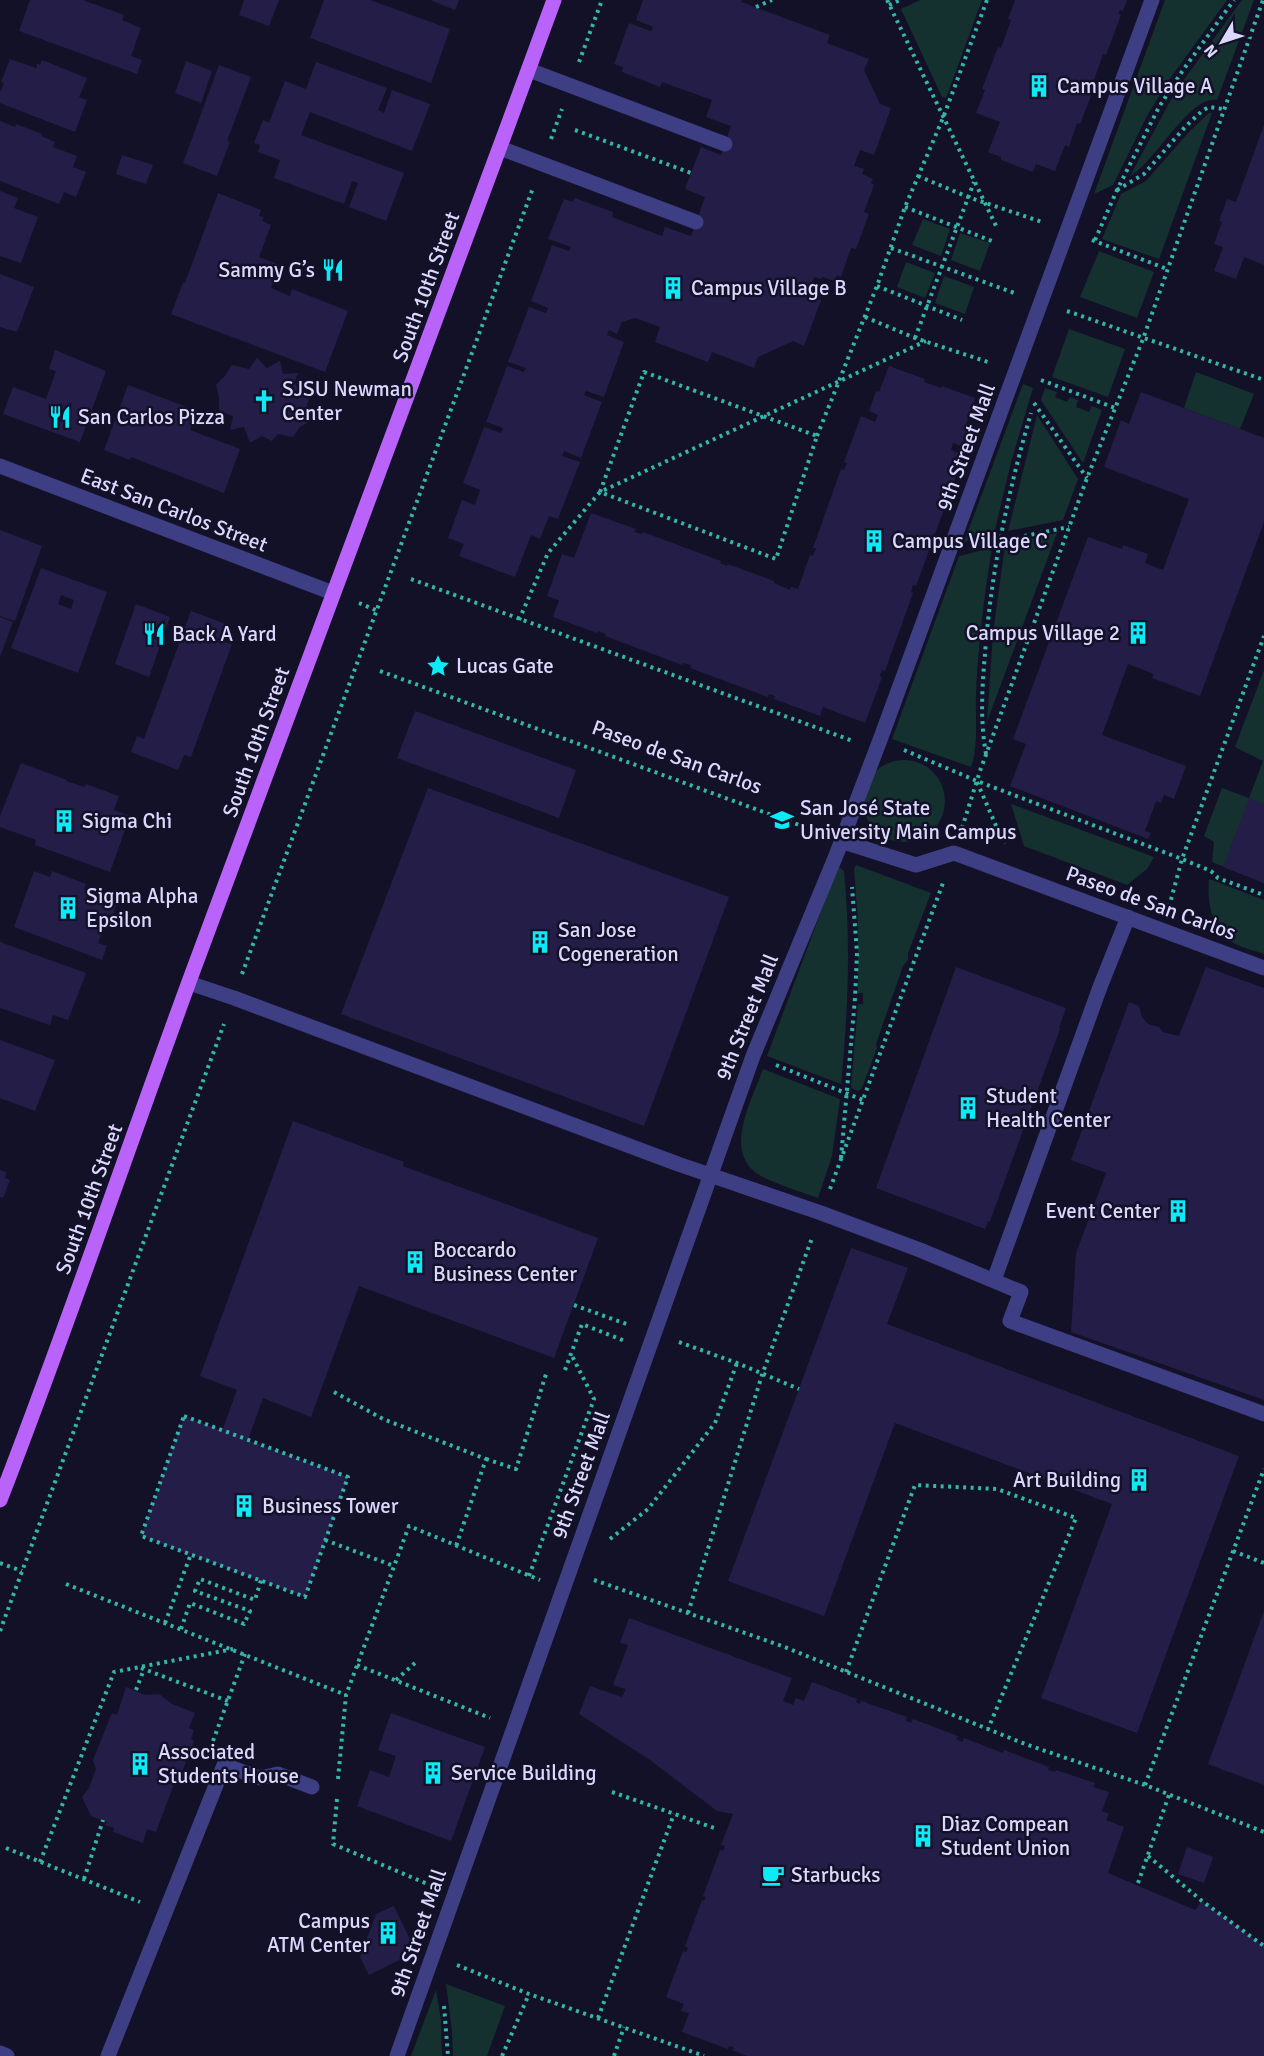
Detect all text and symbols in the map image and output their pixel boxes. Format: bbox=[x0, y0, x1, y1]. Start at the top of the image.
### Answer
north arrow bbox=[1192, 12, 1252, 72]
text: N bbox=[1200, 40, 1222, 61]
building icon: Campus Village A bbox=[1026, 73, 1052, 99]
place label: Campus Village A bbox=[1057, 73, 1213, 99]
street label: South 10th Street bbox=[387, 208, 465, 366]
place label: Sammy G’s bbox=[219, 257, 315, 283]
restaurant icon: Sammy G’s bbox=[320, 257, 346, 283]
building icon: Campus Village B bbox=[660, 275, 686, 301]
place label: Campus Village B bbox=[691, 275, 847, 301]
place label: SJSU Newman Center bbox=[282, 376, 412, 426]
street label: 9th Street Mall bbox=[931, 380, 1001, 514]
church icon: SJSU Newman Center bbox=[251, 388, 277, 414]
restaurant icon: San Carlos Pizza bbox=[47, 404, 73, 430]
place label: San Carlos Pizza bbox=[78, 404, 225, 430]
street label: East San Carlos Street bbox=[77, 462, 271, 558]
building icon: Campus Village C bbox=[861, 528, 887, 554]
place label: Campus Village C bbox=[892, 528, 1048, 554]
place label: Campus Village 2 bbox=[966, 620, 1120, 646]
building icon: Campus Village 2 bbox=[1125, 620, 1151, 646]
restaurant icon: Back A Yard bbox=[141, 621, 167, 647]
place label: Back A Yard bbox=[172, 621, 277, 647]
place icon: Lucas Gate bbox=[425, 653, 451, 679]
place label: Lucas Gate bbox=[456, 653, 554, 679]
street label: South 10th Street bbox=[217, 663, 295, 821]
street label: Paseo de San Carlos bbox=[588, 714, 766, 800]
place label: San José State University Main Campus bbox=[800, 795, 1016, 845]
school or university icon: San José State University Main Campus bbox=[769, 807, 795, 833]
building icon: Sigma Chi bbox=[51, 808, 77, 834]
place label: Sigma Chi bbox=[82, 808, 172, 834]
street label: Paseo de San Carlos bbox=[1062, 860, 1240, 946]
place label: Sigma Alpha Epsilon bbox=[86, 883, 198, 933]
building icon: Sigma Alpha Epsilon bbox=[55, 895, 81, 921]
place label: San Jose Cogeneration bbox=[558, 917, 679, 967]
building icon: San Jose Cogeneration bbox=[527, 929, 553, 955]
street label: 9th Street Mall bbox=[710, 950, 784, 1084]
place label: Student Health Center bbox=[986, 1083, 1111, 1133]
building icon: Student Health Center bbox=[955, 1095, 981, 1121]
street label: South 10th Street bbox=[50, 1120, 128, 1278]
place label: Event Center bbox=[1045, 1198, 1160, 1224]
building icon: Event Center bbox=[1165, 1198, 1191, 1224]
place label: Boccardo Business Center bbox=[433, 1237, 577, 1287]
building icon: Boccardo Business Center bbox=[402, 1249, 428, 1275]
street label: 9th Street Mall bbox=[546, 1408, 616, 1542]
place label: Art Building bbox=[1013, 1467, 1121, 1493]
building icon: Art Building bbox=[1126, 1467, 1152, 1493]
building icon: Business Tower bbox=[231, 1493, 257, 1519]
place label: Business Tower bbox=[262, 1493, 399, 1519]
place label: Associated Students House bbox=[158, 1739, 299, 1789]
building icon: Associated Students House bbox=[127, 1751, 153, 1777]
building icon: Service Building bbox=[420, 1760, 446, 1786]
place label: Service Building bbox=[451, 1760, 597, 1786]
place label: Diaz Compean Student Union bbox=[941, 1811, 1070, 1861]
building icon: Diaz Compean Student Union bbox=[910, 1823, 936, 1849]
cafe icon: Starbucks bbox=[760, 1862, 786, 1888]
place label: Starbucks bbox=[791, 1862, 881, 1888]
street label: 9th Street Mall bbox=[384, 1866, 452, 2000]
place label: Campus ATM Center bbox=[267, 1908, 370, 1958]
building icon: Campus ATM Center bbox=[375, 1920, 401, 1946]

